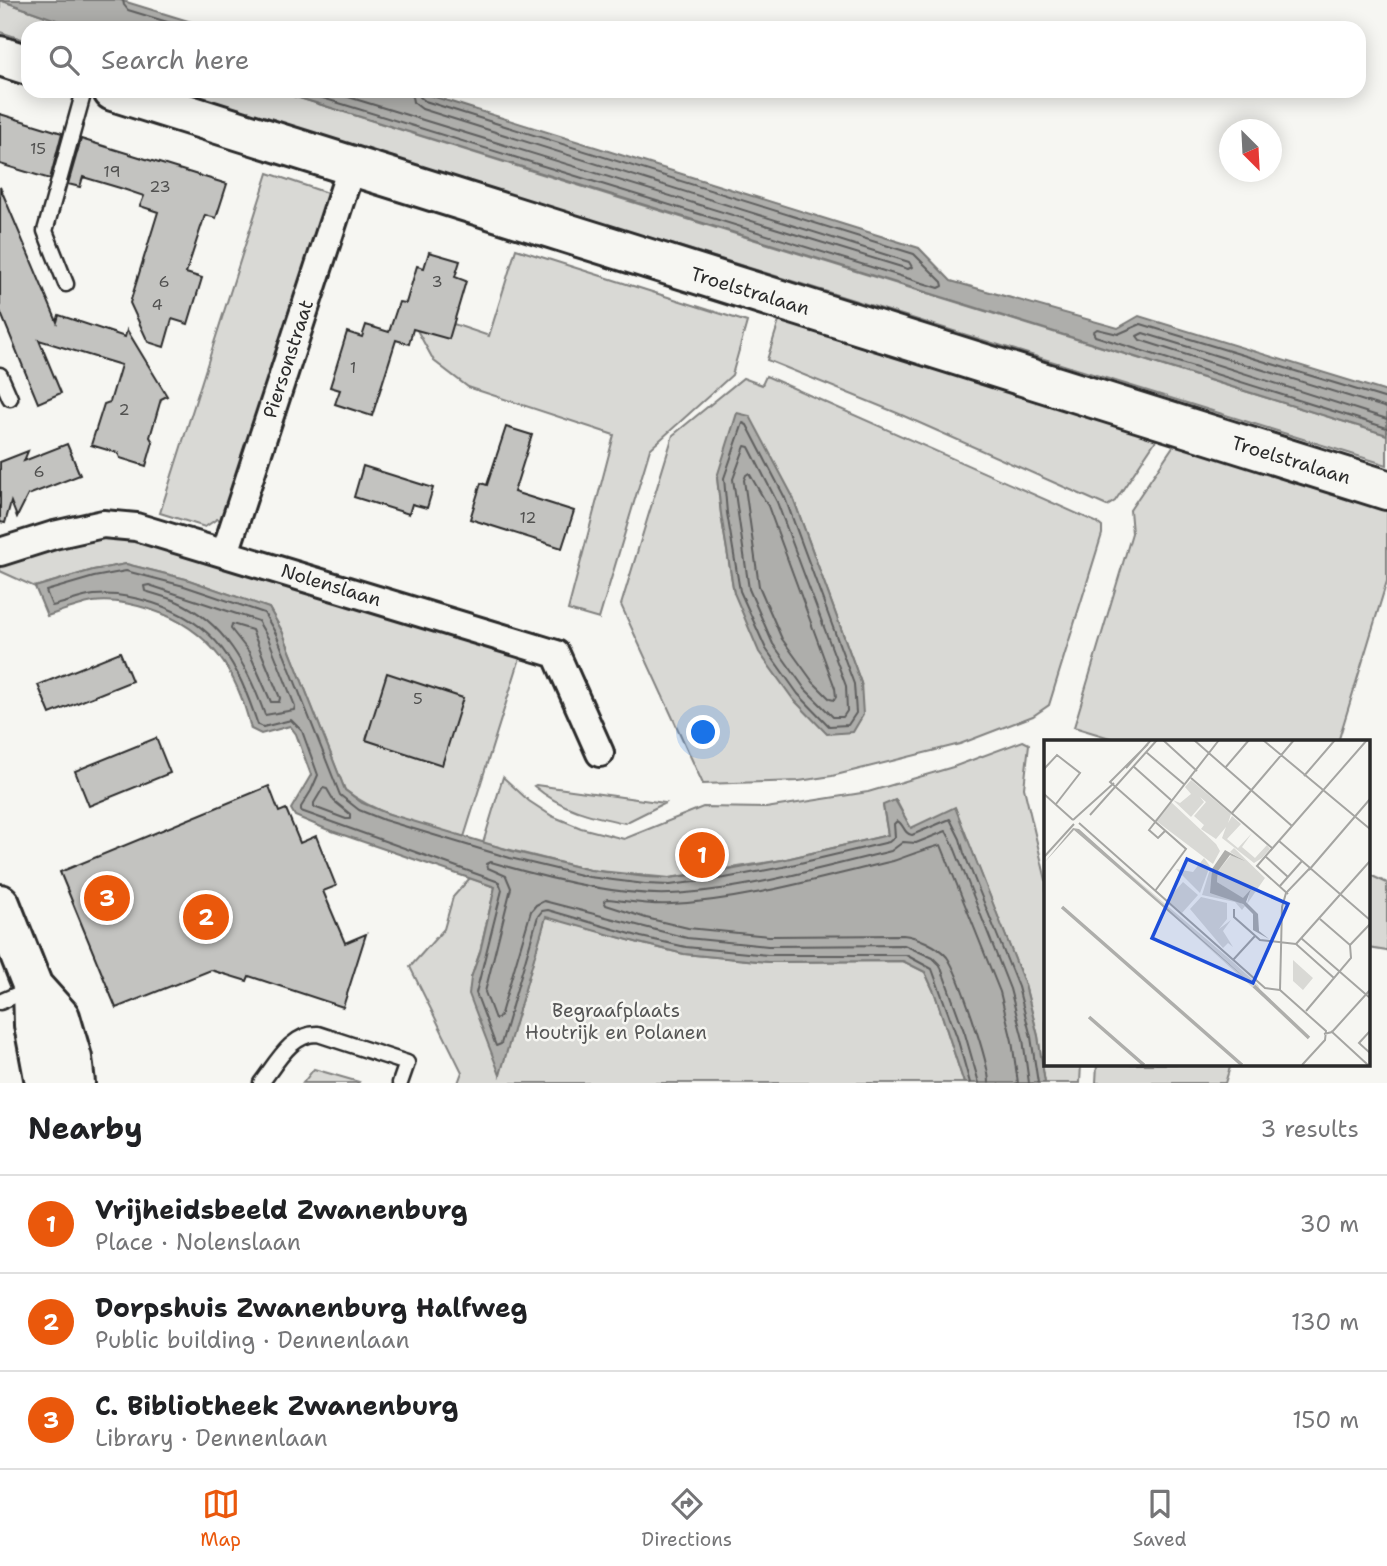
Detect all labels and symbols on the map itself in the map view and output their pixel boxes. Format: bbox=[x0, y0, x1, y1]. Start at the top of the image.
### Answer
north arrow bbox=[1219, 119, 1282, 182]
house number: 15 bbox=[30, 138, 46, 159]
house number: 19 bbox=[103, 161, 121, 182]
house number: 23 bbox=[149, 176, 171, 197]
street label: Troelstralaan bbox=[687, 261, 813, 321]
house number: 6 bbox=[158, 271, 170, 292]
house number: 3 bbox=[431, 271, 443, 292]
house number: 4 bbox=[151, 294, 163, 315]
street label: Piersonstraat bbox=[257, 297, 319, 421]
house number: 1 bbox=[350, 357, 356, 378]
house number: 2 bbox=[118, 399, 130, 420]
street label: Troelstralaan bbox=[1228, 430, 1354, 490]
house number: 6 bbox=[33, 461, 45, 482]
house number: 12 bbox=[519, 507, 537, 528]
street label: Nolenslaan bbox=[278, 558, 384, 612]
house number: 5 bbox=[413, 688, 423, 709]
your location bbox=[686, 715, 720, 749]
inset map bbox=[1044, 740, 1370, 1066]
pin: 1 bbox=[679, 829, 725, 881]
pin: 3 bbox=[84, 872, 130, 924]
pin: 2 bbox=[183, 891, 229, 943]
park label: Begraafplaats Houtrijk en Polanen bbox=[525, 998, 707, 1045]

